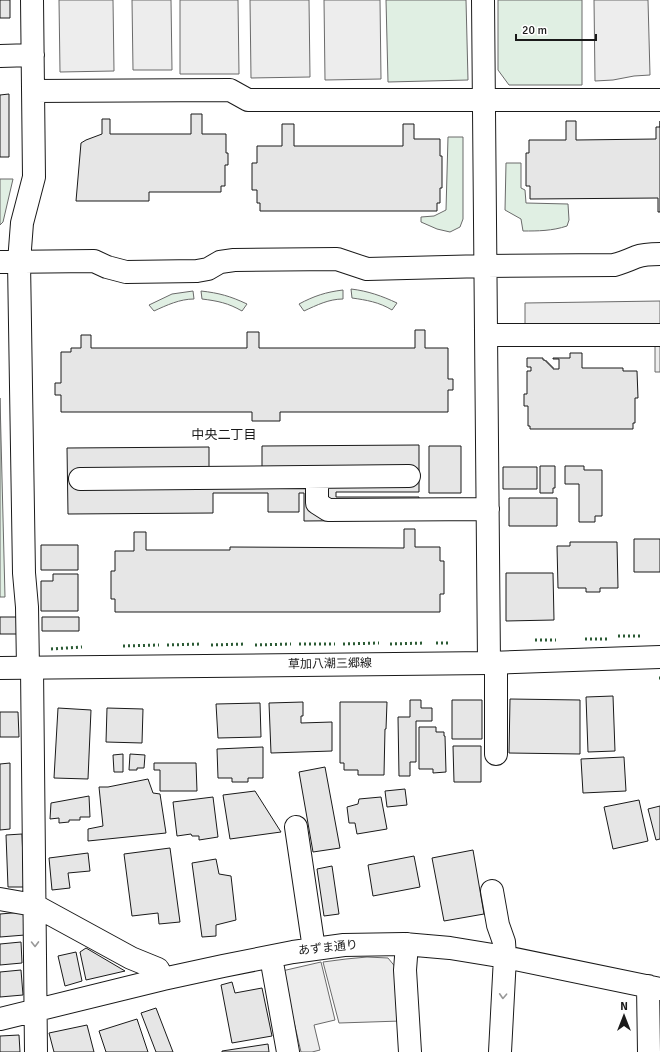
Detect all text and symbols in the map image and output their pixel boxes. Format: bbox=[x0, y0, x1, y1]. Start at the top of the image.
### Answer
scale bar bbox=[516, 16, 596, 42]
text: 20 m bbox=[522, 23, 547, 38]
district label: 中央二丁目 bbox=[191, 427, 257, 443]
street label: 草加八潮三郷線 bbox=[288, 656, 372, 672]
street label: あずま通り bbox=[297, 937, 359, 959]
one-way arrow bbox=[30, 941, 39, 947]
one-way arrow bbox=[498, 993, 507, 999]
north arrow bbox=[604, 996, 644, 1036]
text: N bbox=[620, 1000, 628, 1013]

